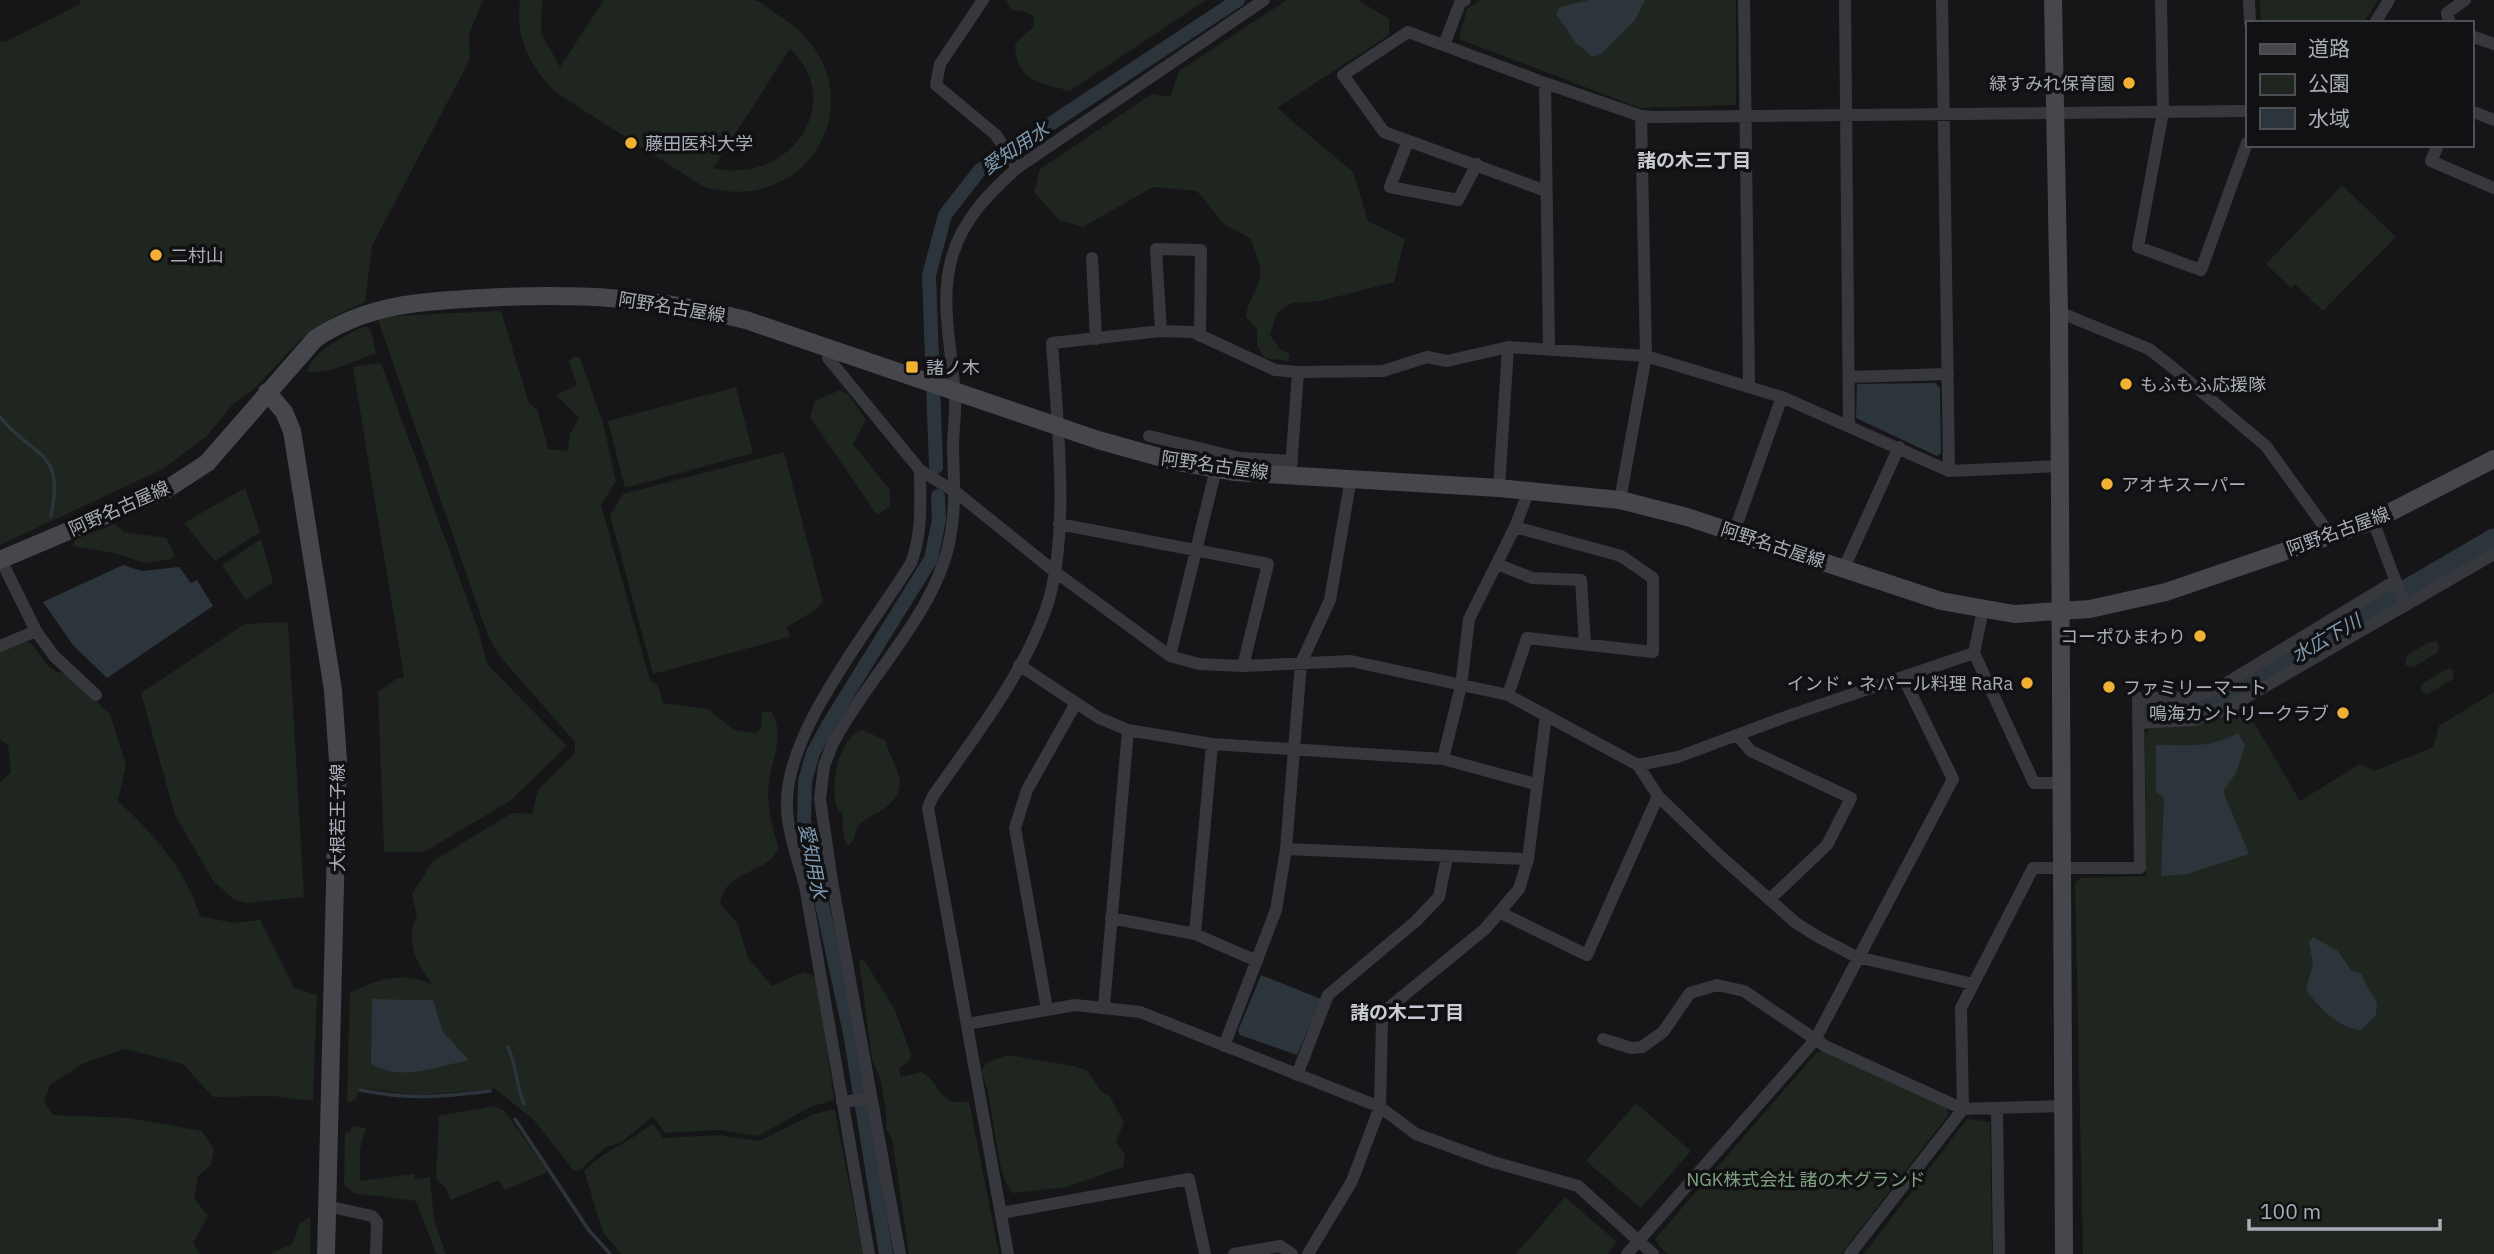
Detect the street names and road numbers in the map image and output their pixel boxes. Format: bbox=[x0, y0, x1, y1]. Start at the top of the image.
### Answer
street label: 阿野名古屋線 bbox=[617, 287, 727, 327]
street label: 阿野名古屋線 bbox=[1160, 446, 1270, 484]
street label: 阿野名古屋線 bbox=[65, 476, 173, 540]
street label: 阿野名古屋線 bbox=[2283, 502, 2393, 560]
street label: 阿野名古屋線 bbox=[1718, 517, 1828, 573]
street label: 大根若王子線 bbox=[326, 764, 349, 872]

